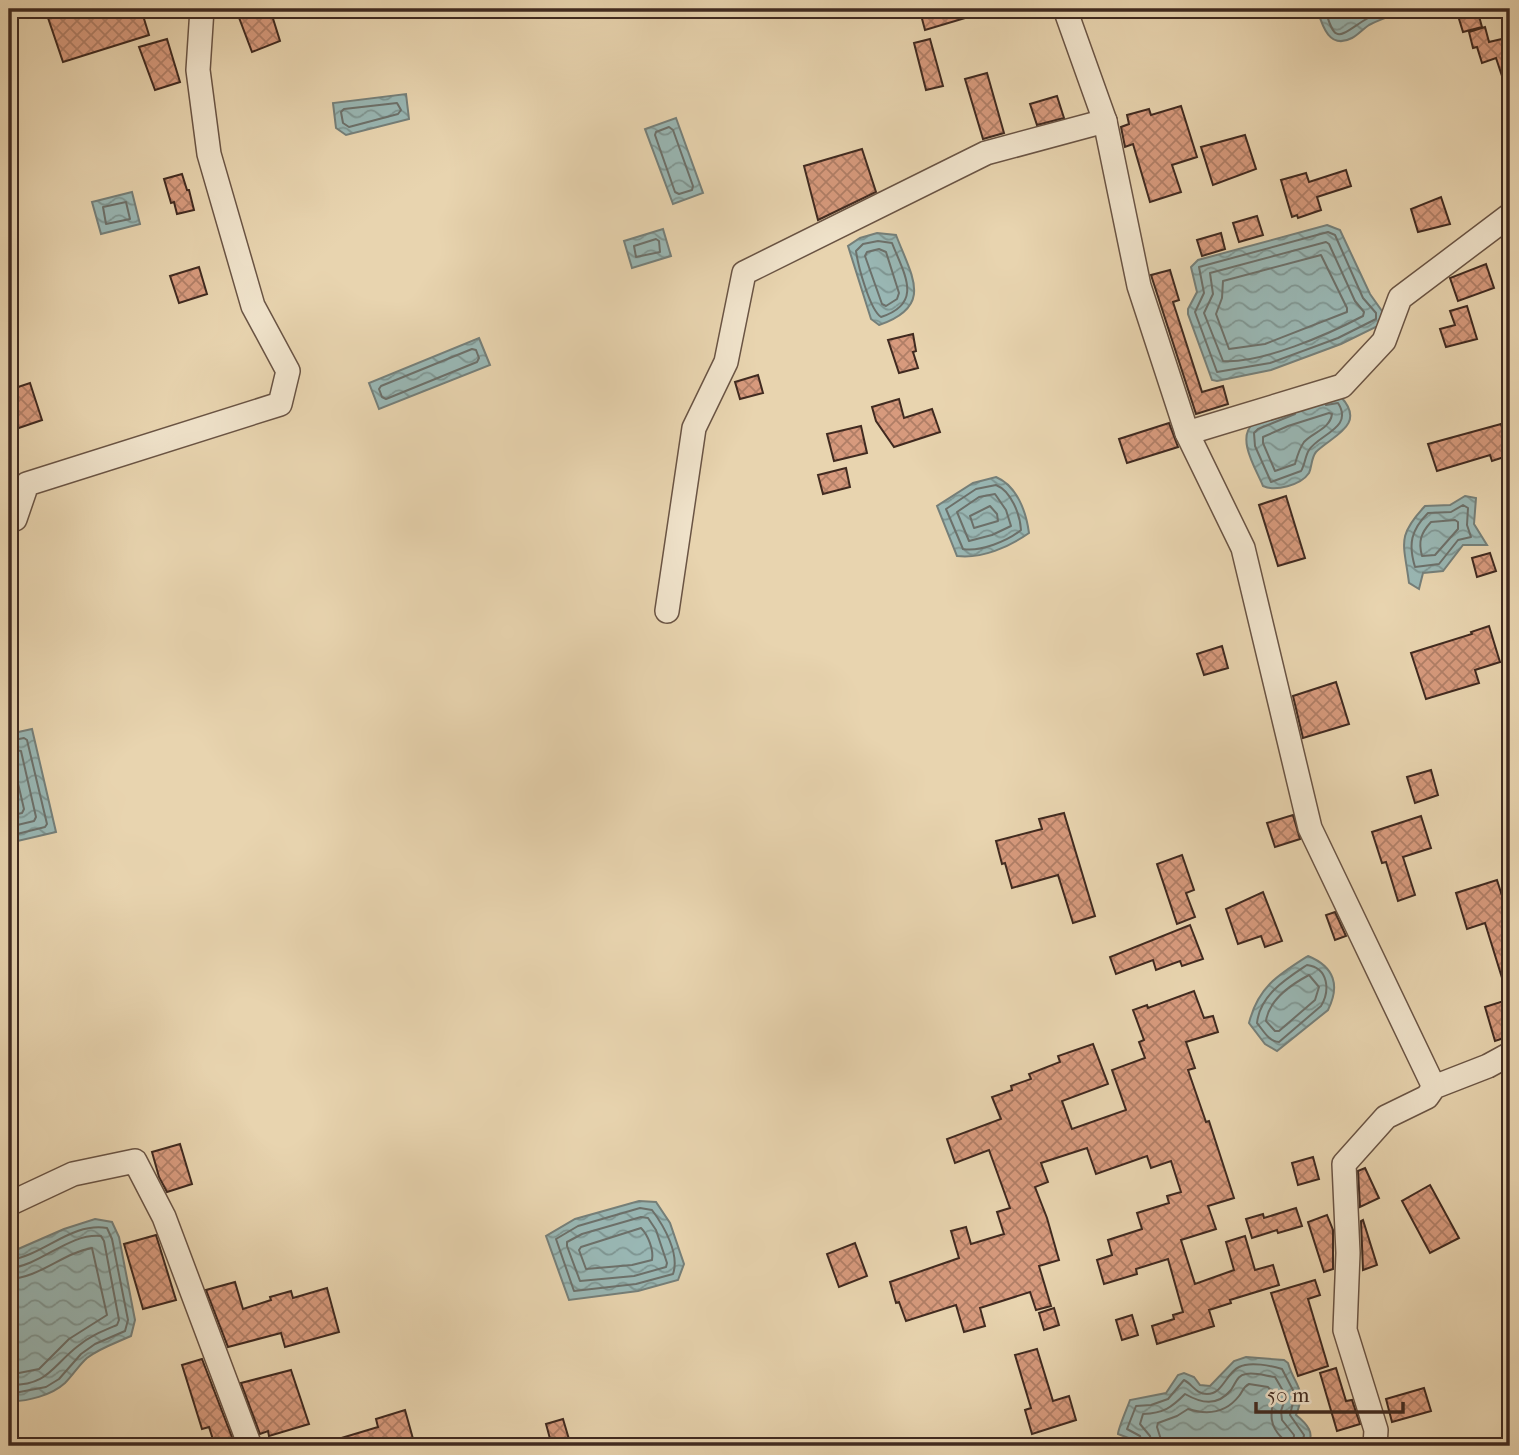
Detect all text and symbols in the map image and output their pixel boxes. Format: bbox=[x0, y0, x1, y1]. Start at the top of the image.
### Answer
scale bar bbox=[1256, 1371, 1404, 1415]
text: 50 m bbox=[1267, 1383, 1310, 1407]

